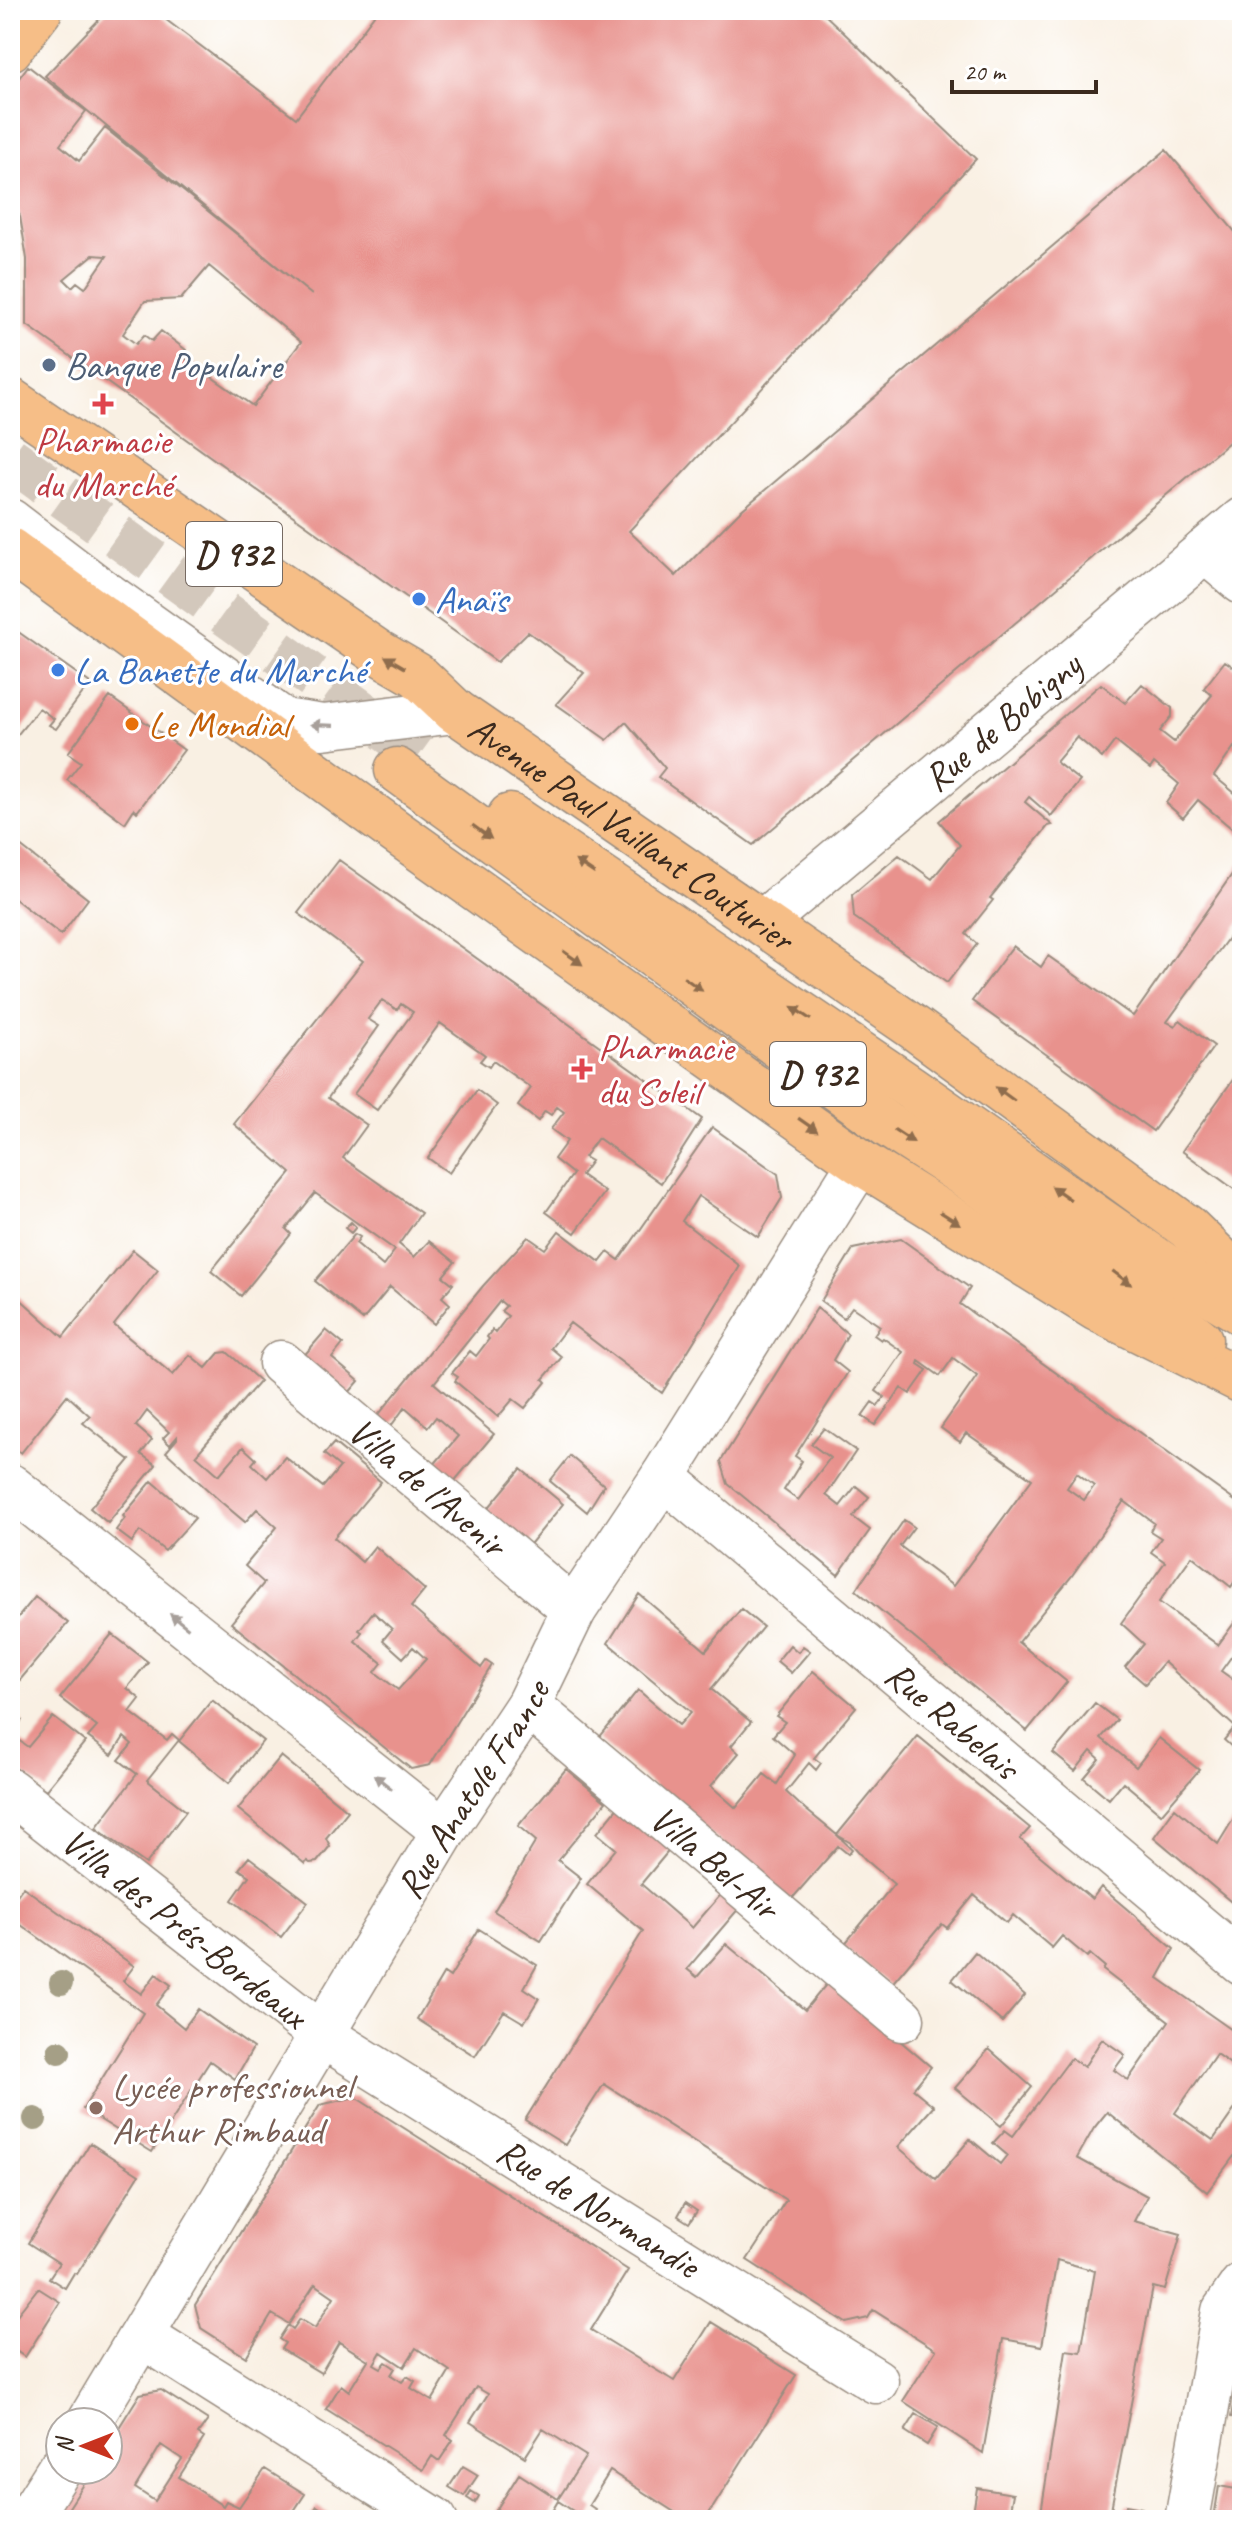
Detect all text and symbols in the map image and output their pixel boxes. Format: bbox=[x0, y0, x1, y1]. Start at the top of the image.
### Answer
scale bar bbox=[952, 44, 1096, 94]
text: 20 m bbox=[964, 57, 1007, 87]
place label: Banque Populaire bbox=[65, 342, 285, 389]
marker: Banque Populaire bbox=[40, 356, 58, 374]
marker: Pharmacie du Marché bbox=[94, 395, 112, 413]
place label: Pharmacie du Marché bbox=[34, 417, 178, 508]
road number: D 932 bbox=[186, 522, 282, 586]
place label: Anaïs bbox=[435, 576, 512, 623]
marker: Anaïs bbox=[410, 590, 428, 608]
street label: Rue de Bobigny bbox=[913, 640, 1093, 801]
place label: La Banette du Marché bbox=[74, 647, 371, 694]
one-way arrow bbox=[384, 655, 406, 669]
marker: La Banette du Marché bbox=[49, 661, 67, 679]
place label: Le Mondial bbox=[148, 701, 295, 748]
street label: Avenue Paul Vaillant Couturier bbox=[460, 704, 805, 963]
marker: Le Mondial bbox=[123, 715, 141, 733]
one-way arrow bbox=[309, 719, 335, 732]
one-way arrow bbox=[472, 824, 493, 839]
one-way arrow bbox=[575, 860, 596, 875]
one-way arrow bbox=[563, 950, 584, 966]
one-way arrow bbox=[682, 976, 704, 992]
one-way arrow bbox=[790, 1006, 811, 1021]
place label: Pharmacie du Soleil bbox=[598, 1024, 736, 1115]
road number: D 932 bbox=[770, 1042, 866, 1106]
marker: Pharmacie du Soleil bbox=[573, 1060, 591, 1078]
one-way arrow bbox=[994, 1086, 1015, 1102]
one-way arrow bbox=[798, 1117, 819, 1132]
one-way arrow bbox=[893, 1128, 915, 1142]
one-way arrow bbox=[1050, 1185, 1071, 1201]
one-way arrow bbox=[939, 1210, 961, 1224]
one-way arrow bbox=[1111, 1270, 1133, 1286]
street label: Villa de l'Avenir bbox=[339, 1407, 519, 1569]
one-way arrow bbox=[169, 1613, 189, 1629]
street label: Rue Rabelais bbox=[876, 1651, 1031, 1791]
street label: Rue Anatole France bbox=[385, 1671, 561, 1907]
one-way arrow bbox=[373, 1774, 393, 1791]
street label: Villa Bel-Air bbox=[641, 1795, 792, 1932]
street label: Villa des Prés-Bordeaux bbox=[53, 1817, 319, 2040]
place label: Lycée professionnel Arthur Rimbaud bbox=[112, 2063, 358, 2154]
marker: Lycée professionnel Arthur Rimbaud bbox=[87, 2099, 105, 2117]
street label: Rue de Normandie bbox=[489, 2127, 710, 2290]
north arrow bbox=[44, 2406, 124, 2486]
text: N bbox=[51, 2436, 79, 2453]

